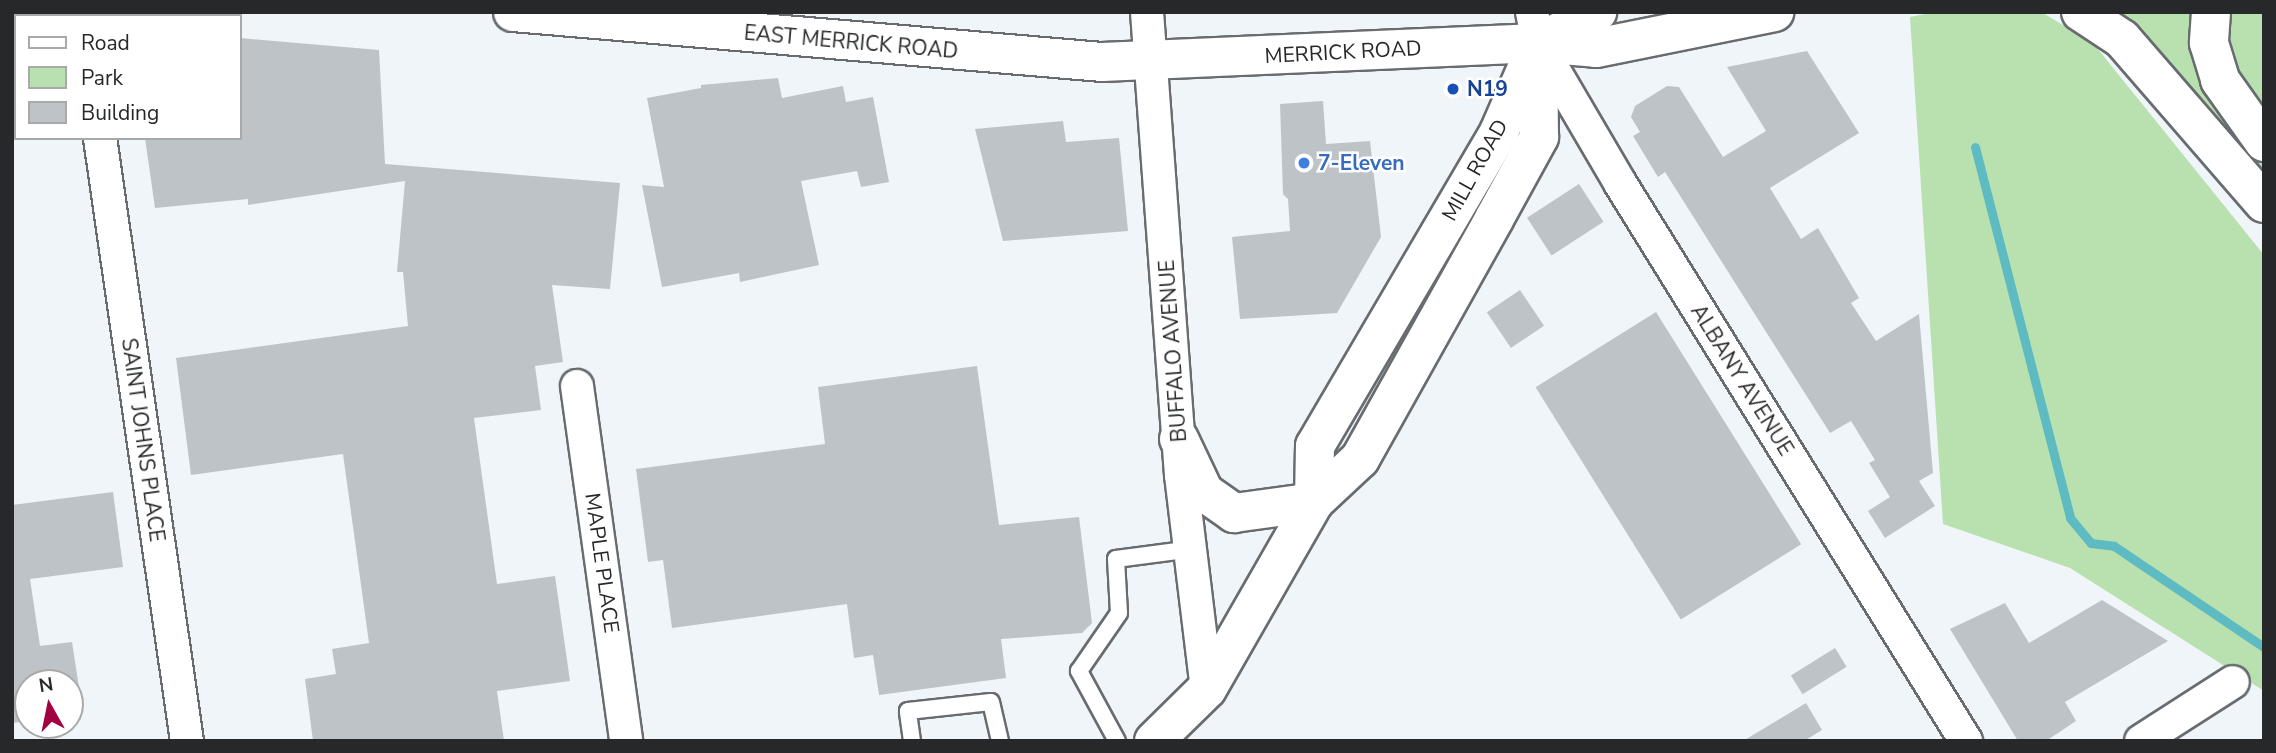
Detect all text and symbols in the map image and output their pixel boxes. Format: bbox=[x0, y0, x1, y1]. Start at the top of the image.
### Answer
legend bbox=[14, 14, 242, 140]
street label: EAST MERRICK ROAD bbox=[743, 20, 959, 64]
text: Road bbox=[81, 29, 130, 57]
street label: MERRICK ROAD bbox=[1264, 35, 1422, 69]
text: Park bbox=[81, 64, 123, 92]
place label: N19 bbox=[1467, 76, 1508, 102]
marker: N19 bbox=[1445, 81, 1461, 97]
text: Building bbox=[81, 99, 159, 127]
street label: MILL ROAD bbox=[1437, 115, 1513, 225]
place label: 7-Eleven bbox=[1318, 150, 1405, 176]
marker: 7-Eleven bbox=[1296, 155, 1312, 171]
street label: BUFFALO AVENUE bbox=[1154, 259, 1192, 443]
street label: ALBANY AVENUE bbox=[1685, 300, 1799, 460]
street label: SAINT JOHNS PLACE bbox=[116, 336, 170, 544]
street label: MAPLE PLACE bbox=[580, 491, 624, 635]
north arrow bbox=[14, 669, 84, 739]
text: N bbox=[37, 671, 55, 699]

